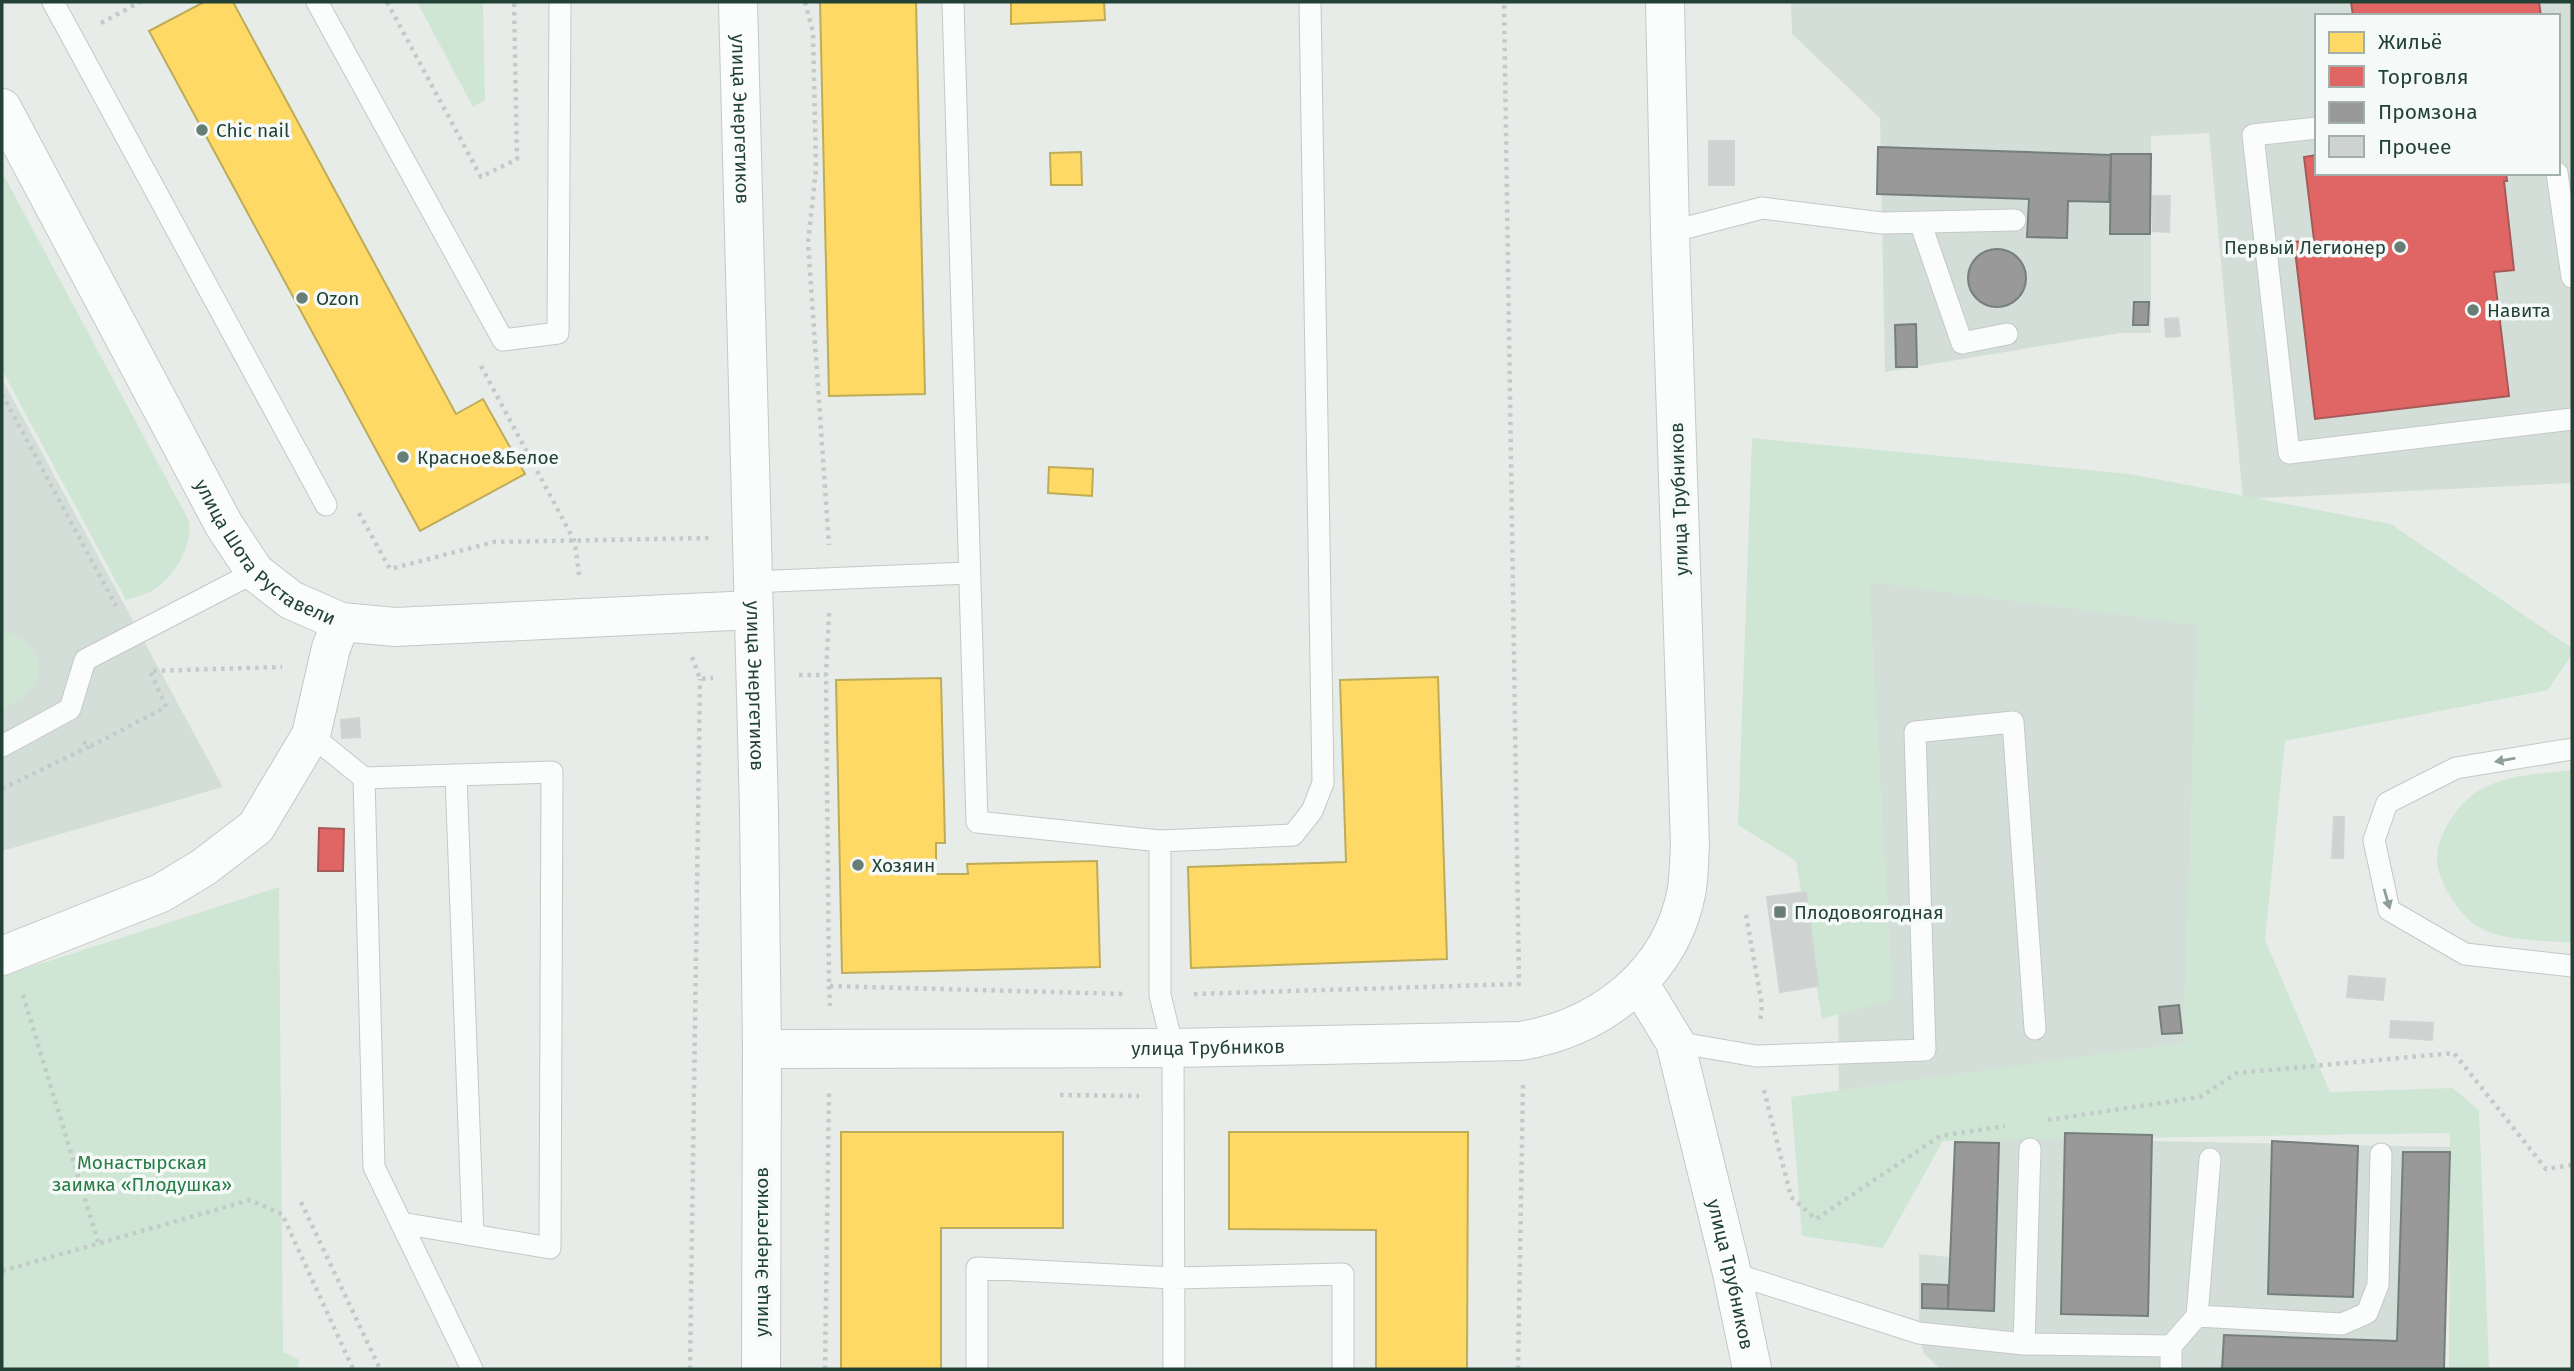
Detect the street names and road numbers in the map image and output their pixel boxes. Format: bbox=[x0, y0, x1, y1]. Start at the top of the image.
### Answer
street label: улица Энергетиков bbox=[727, 34, 755, 204]
street label: улица Трубников bbox=[1665, 422, 1693, 576]
street label: улица Шота Руставели bbox=[190, 475, 339, 630]
street label: улица Энергетиков bbox=[742, 600, 769, 771]
street label: улица Трубников bbox=[1131, 1034, 1285, 1060]
street label: улица Энергетиков bbox=[750, 1167, 773, 1337]
street label: улица Трубников bbox=[1703, 1197, 1759, 1351]

